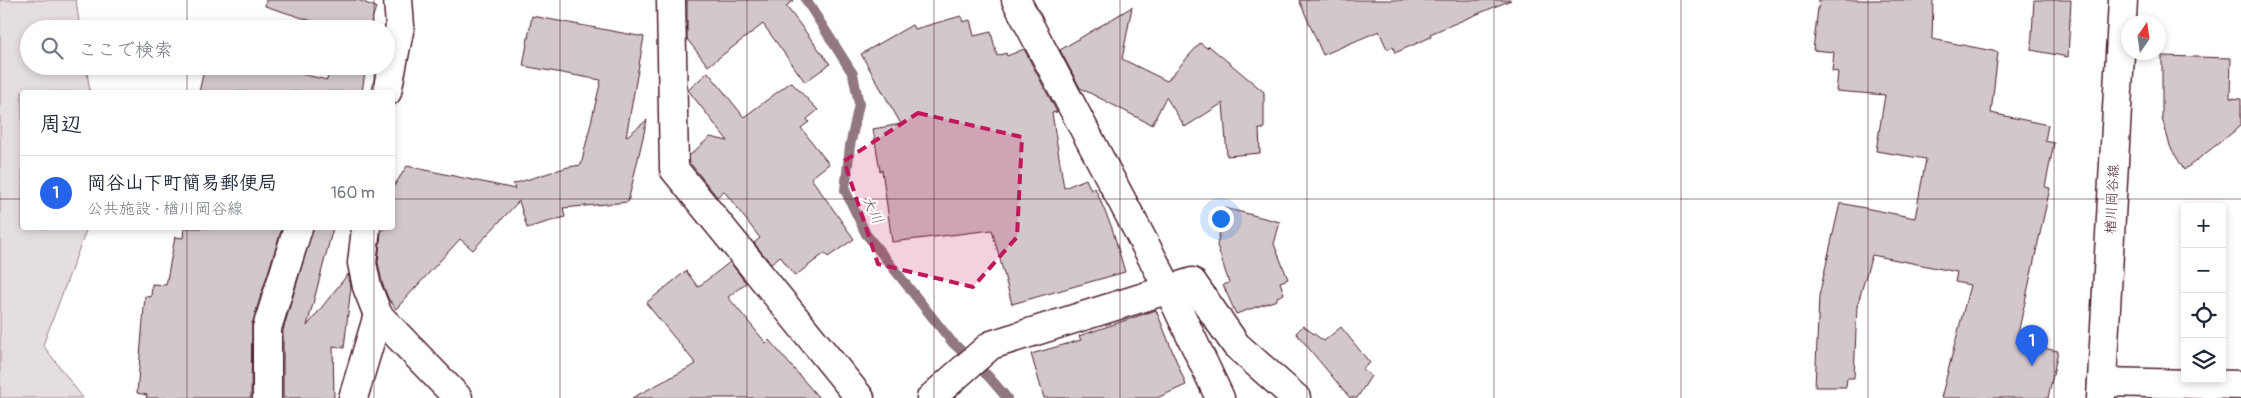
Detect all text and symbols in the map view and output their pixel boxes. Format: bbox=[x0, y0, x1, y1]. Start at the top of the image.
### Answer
north arrow bbox=[2121, 15, 2166, 60]
search box bbox=[20, 20, 395, 75]
icon: search bbox=[38, 34, 66, 62]
text: ここで検索 bbox=[78, 38, 173, 62]
text: 周辺 bbox=[40, 111, 82, 138]
street label: 楢川岡谷線 bbox=[2102, 164, 2122, 234]
text: 岡谷山下町簡易郵便局 bbox=[87, 171, 277, 195]
text: 1 bbox=[53, 183, 59, 203]
text: 160 m bbox=[331, 183, 375, 203]
water label: 大川 bbox=[857, 192, 887, 228]
text: 公共施設 · 楢川岡谷線 bbox=[87, 199, 243, 219]
map controls bbox=[2181, 203, 2226, 383]
button: + bbox=[2181, 203, 2226, 248]
your location bbox=[1208, 206, 1234, 232]
button: − bbox=[2181, 248, 2226, 293]
button: locate bbox=[2181, 293, 2226, 338]
pin: 1 bbox=[2016, 325, 2048, 366]
button: layers bbox=[2181, 338, 2226, 383]

